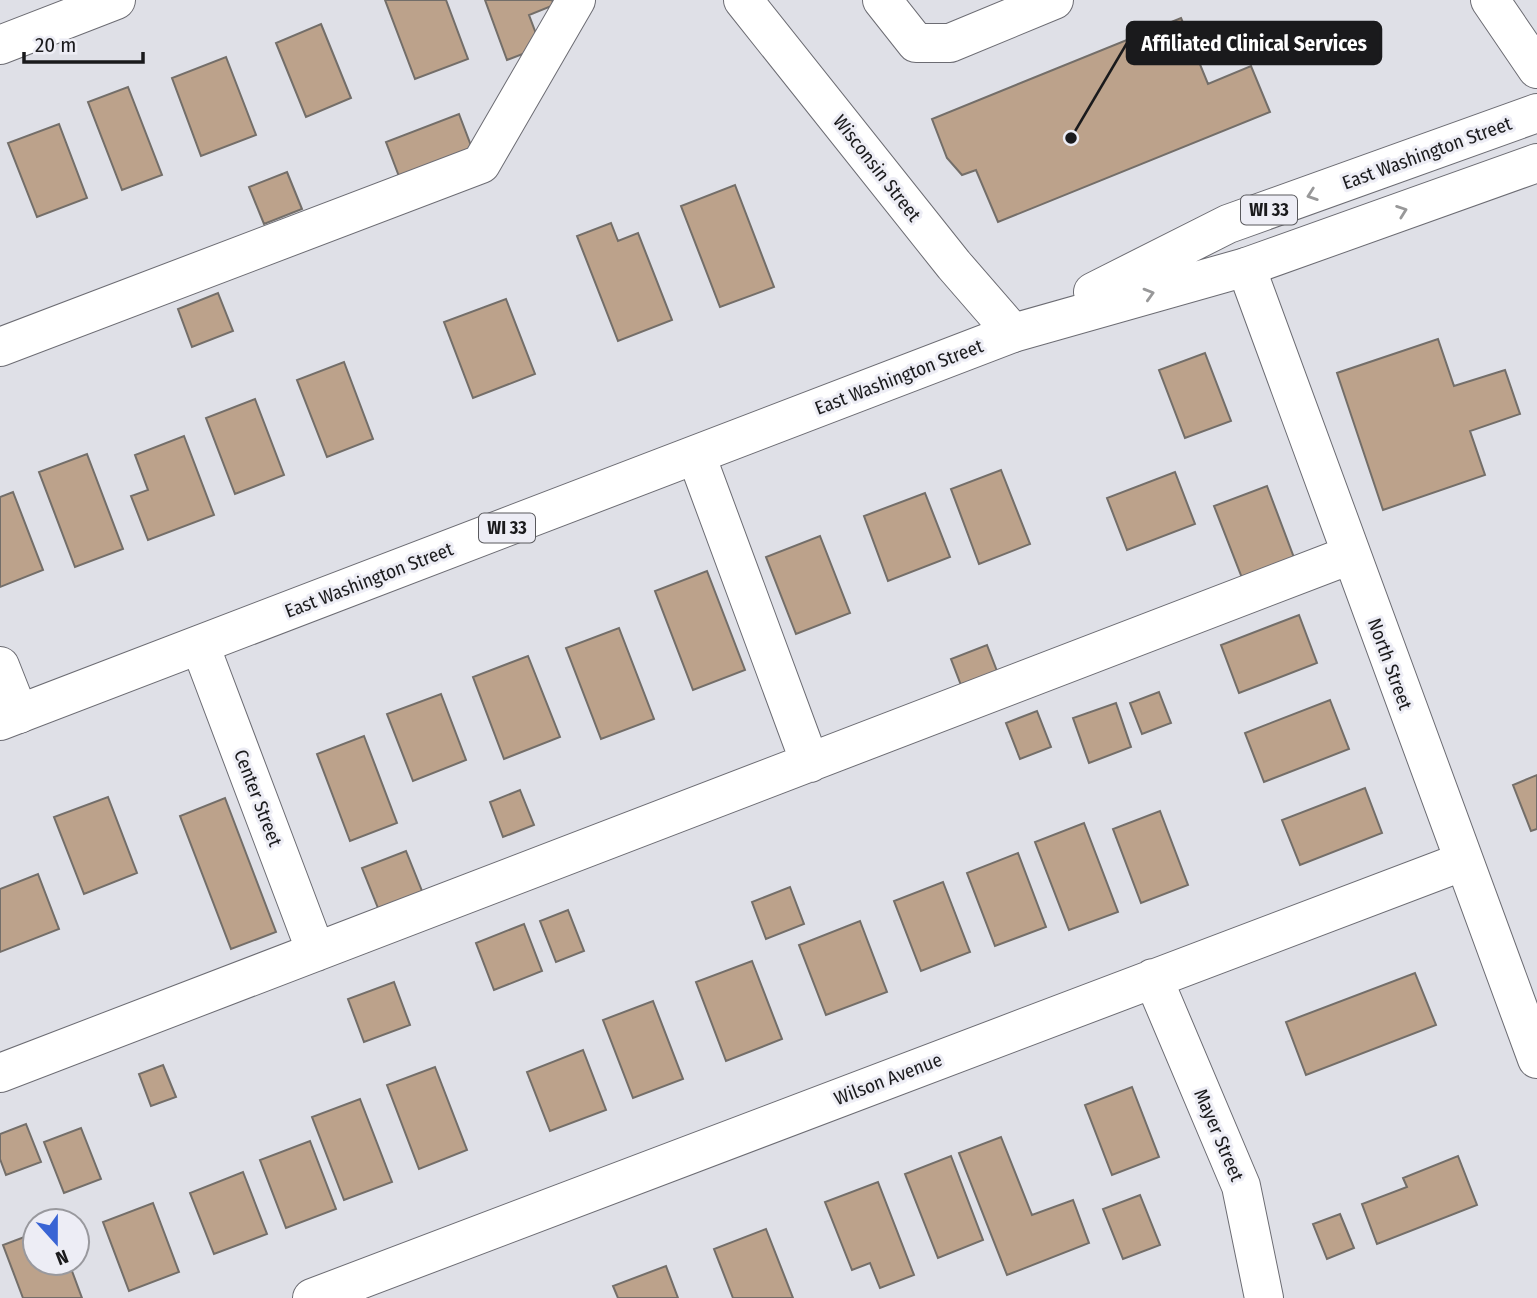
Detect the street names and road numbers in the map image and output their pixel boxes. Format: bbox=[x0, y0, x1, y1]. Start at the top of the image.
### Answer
street label: Wisconsin Street bbox=[828, 110, 926, 227]
street label: East Washington Street bbox=[1339, 111, 1516, 194]
road number: WI 33 bbox=[1241, 196, 1297, 224]
street label: East Washington Street bbox=[812, 334, 987, 420]
road number: WI 33 bbox=[479, 514, 535, 542]
street label: East Washington Street bbox=[282, 537, 457, 623]
street label: North Street bbox=[1363, 615, 1417, 714]
street label: Center Street bbox=[229, 746, 287, 850]
street label: Wilson Avenue bbox=[831, 1048, 945, 1110]
street label: Mayer Street bbox=[1189, 1085, 1249, 1185]

